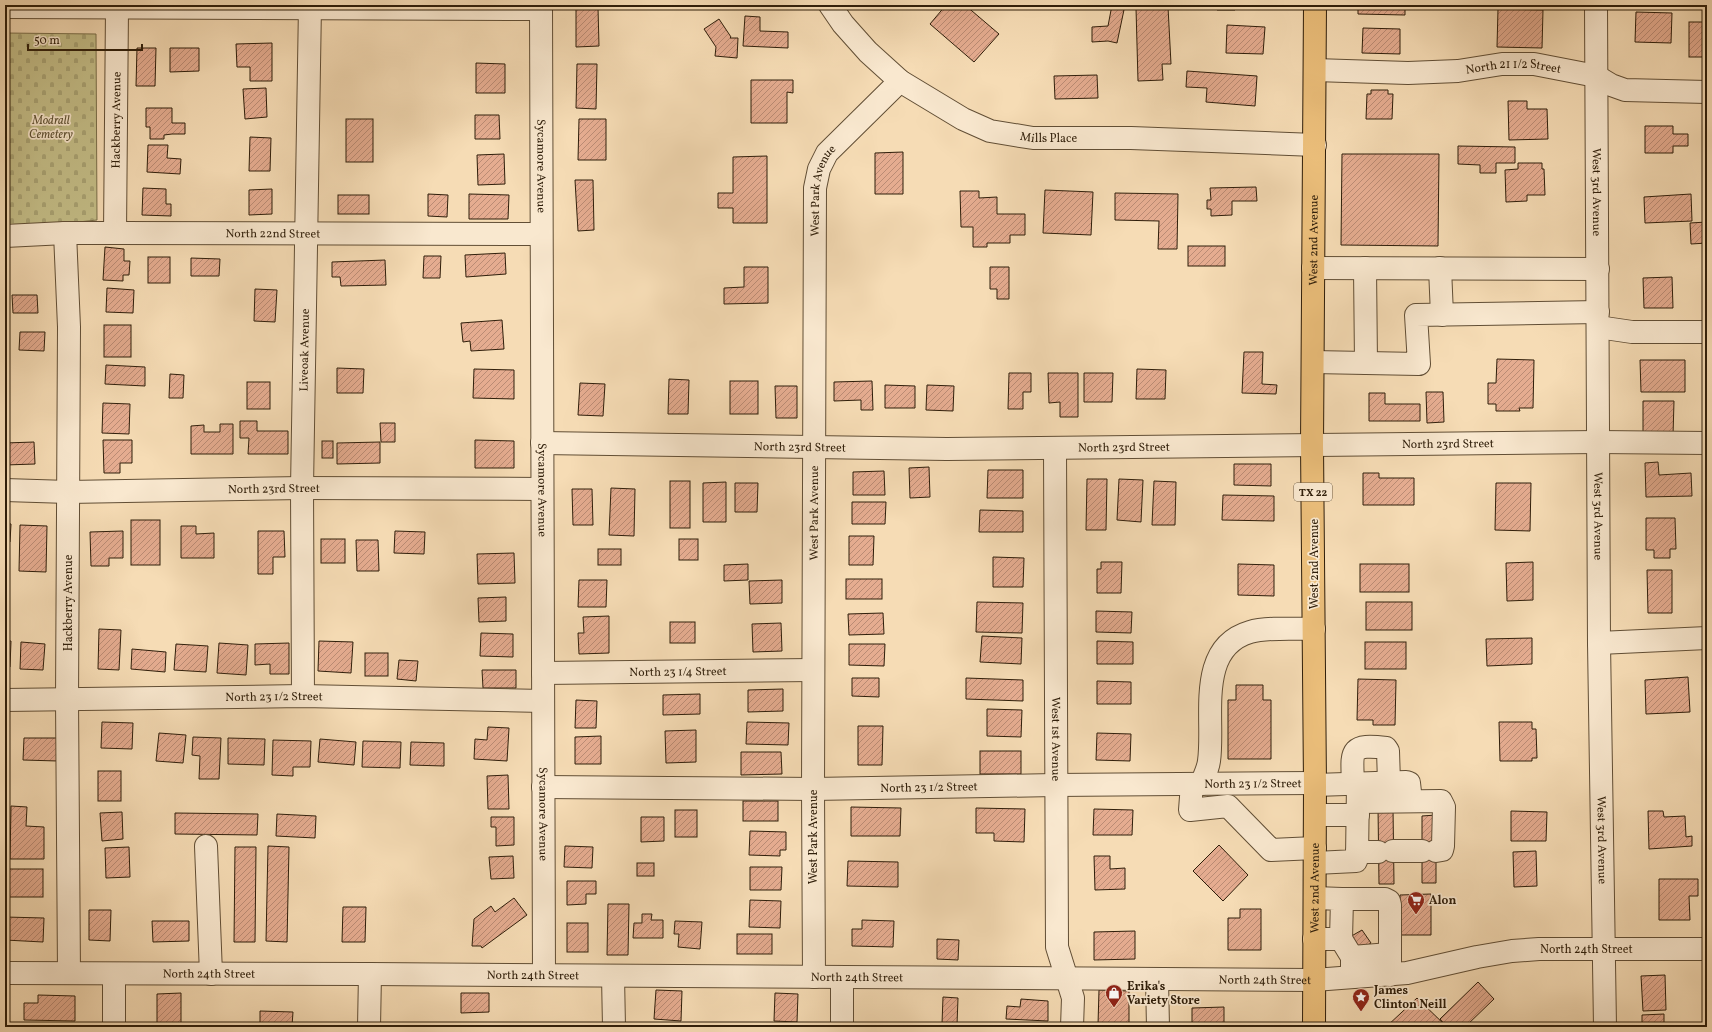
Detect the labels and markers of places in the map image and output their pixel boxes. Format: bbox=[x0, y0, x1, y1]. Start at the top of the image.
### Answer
supermarket icon: Alon bbox=[1406, 890, 1426, 915]
place label: Alon bbox=[1429, 893, 1456, 909]
place label: Erika's Variety Store bbox=[1127, 979, 1200, 1009]
shop icon: Erika's Variety Store bbox=[1104, 983, 1124, 1008]
place label: James Clinton Neill bbox=[1373, 983, 1447, 1013]
place icon: James Clinton Neill bbox=[1351, 987, 1371, 1012]

